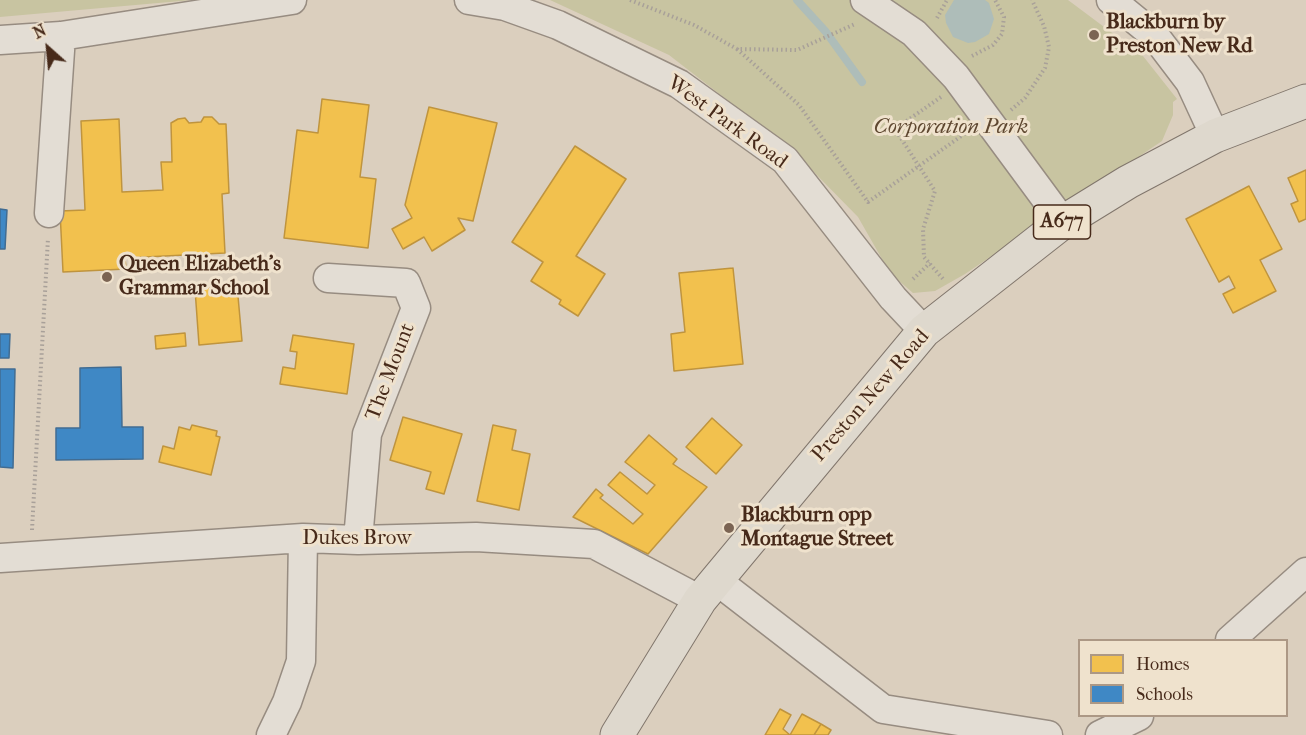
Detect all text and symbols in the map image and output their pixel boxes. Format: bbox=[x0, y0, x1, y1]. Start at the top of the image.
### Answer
place label: Blackburn by Preston New Rd bbox=[1106, 10, 1253, 60]
north arrow bbox=[18, 18, 78, 78]
text: N bbox=[30, 20, 49, 43]
marker: Blackburn by Preston New Rd bbox=[1087, 28, 1101, 42]
street label: West Park Road bbox=[662, 71, 792, 175]
park label: Corporation Park bbox=[874, 115, 1028, 141]
road number: A677 bbox=[1034, 205, 1090, 239]
place label: Queen Elizabeth's Grammar School bbox=[119, 252, 281, 302]
marker: Queen Elizabeth's Grammar School bbox=[100, 270, 114, 284]
street label: The Mount bbox=[361, 320, 421, 424]
street label: Preston New Road bbox=[807, 325, 935, 467]
place label: Blackburn opp Montague Street bbox=[741, 503, 893, 553]
marker: Blackburn opp Montague Street bbox=[722, 521, 736, 535]
street label: Dukes Brow bbox=[302, 526, 412, 552]
legend bbox=[1078, 639, 1288, 717]
text: Homes bbox=[1136, 654, 1190, 675]
text: Schools bbox=[1136, 684, 1193, 705]

